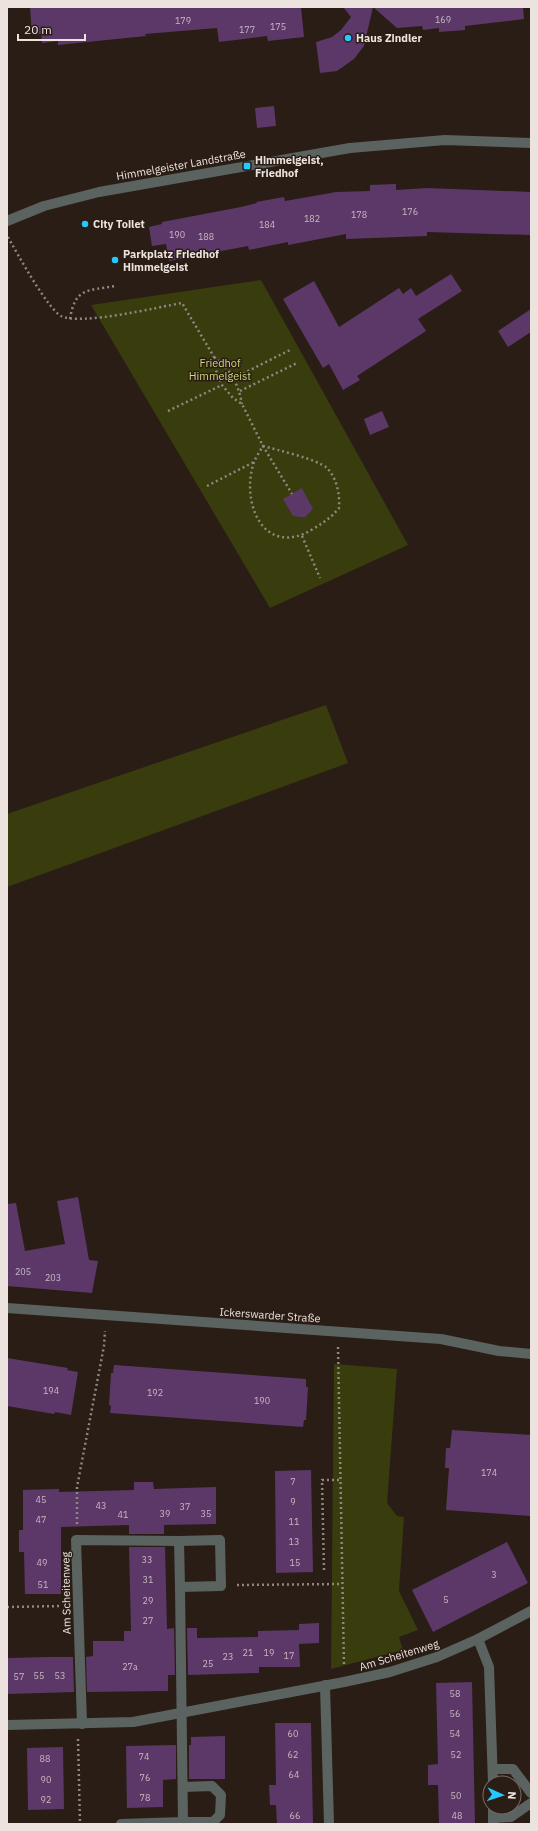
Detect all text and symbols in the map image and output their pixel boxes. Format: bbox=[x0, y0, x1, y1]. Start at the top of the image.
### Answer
house number: 169 bbox=[435, 14, 451, 25]
house number: 179 bbox=[175, 15, 191, 26]
scale bar bbox=[18, 16, 85, 42]
house number: 175 bbox=[270, 21, 286, 32]
text: 20 m bbox=[24, 22, 52, 37]
house number: 177 bbox=[239, 24, 255, 35]
place label: Haus Zindler bbox=[356, 31, 423, 45]
marker: Haus Zindler bbox=[343, 33, 353, 43]
street label: Himmelgeister Landstraße bbox=[115, 147, 247, 183]
place label: Himmelgeist, Friedhof bbox=[255, 153, 324, 180]
marker: Himmelgeist, Friedhof bbox=[242, 161, 252, 171]
house number: 176 bbox=[402, 206, 418, 217]
house number: 178 bbox=[351, 209, 367, 220]
house number: 182 bbox=[304, 213, 320, 224]
place label: City Toilet bbox=[93, 217, 145, 231]
marker: City Toilet bbox=[80, 219, 90, 229]
house number: 184 bbox=[259, 219, 275, 230]
house number: 190 bbox=[169, 229, 185, 240]
house number: 188 bbox=[198, 231, 214, 242]
place label: Parkplatz Friedhof Himmelgeist bbox=[123, 247, 219, 274]
marker: Parkplatz Friedhof Himmelgeist bbox=[110, 255, 120, 265]
park label: Friedhof Himmelgeist bbox=[189, 356, 251, 383]
house number: 205 bbox=[15, 1266, 31, 1277]
house number: 203 bbox=[45, 1272, 61, 1283]
street label: Ickerswarder Straße bbox=[219, 1304, 321, 1326]
house number: 194 bbox=[43, 1385, 59, 1396]
house number: 192 bbox=[147, 1387, 163, 1398]
house number: 190 bbox=[254, 1395, 270, 1406]
house number: 174 bbox=[481, 1467, 497, 1478]
house number: 7 bbox=[290, 1476, 296, 1487]
house number: 45 bbox=[36, 1494, 46, 1505]
house number: 9 bbox=[290, 1496, 296, 1507]
house number: 43 bbox=[96, 1500, 106, 1511]
house number: 37 bbox=[180, 1501, 190, 1512]
house number: 39 bbox=[160, 1508, 170, 1519]
house number: 35 bbox=[201, 1508, 211, 1519]
house number: 41 bbox=[118, 1509, 128, 1520]
house number: 47 bbox=[36, 1514, 46, 1525]
house number: 11 bbox=[289, 1516, 299, 1527]
house number: 13 bbox=[289, 1536, 299, 1547]
street label: Am Scheitenweg bbox=[58, 1551, 74, 1634]
house number: 33 bbox=[142, 1554, 152, 1565]
house number: 49 bbox=[37, 1557, 47, 1568]
house number: 15 bbox=[290, 1557, 300, 1568]
house number: 3 bbox=[491, 1569, 497, 1580]
house number: 31 bbox=[143, 1574, 153, 1585]
house number: 51 bbox=[38, 1579, 48, 1590]
house number: 5 bbox=[443, 1594, 449, 1605]
house number: 29 bbox=[143, 1595, 153, 1606]
house number: 27 bbox=[143, 1615, 153, 1626]
street label: Am Scheitenweg bbox=[358, 1636, 441, 1674]
house number: 21 bbox=[243, 1647, 253, 1658]
house number: 19 bbox=[264, 1647, 274, 1658]
house number: 17 bbox=[284, 1650, 294, 1661]
house number: 23 bbox=[223, 1651, 233, 1662]
house number: 25 bbox=[203, 1658, 213, 1669]
house number: 27a bbox=[122, 1661, 138, 1672]
house number: 55 bbox=[34, 1670, 44, 1681]
house number: 53 bbox=[55, 1670, 65, 1681]
house number: 57 bbox=[14, 1671, 24, 1682]
house number: 58 bbox=[450, 1688, 460, 1699]
house number: 56 bbox=[450, 1708, 460, 1719]
house number: 60 bbox=[288, 1728, 298, 1739]
house number: 54 bbox=[450, 1728, 460, 1739]
house number: 62 bbox=[288, 1749, 298, 1760]
house number: 52 bbox=[451, 1749, 461, 1760]
house number: 74 bbox=[139, 1751, 149, 1762]
house number: 88 bbox=[40, 1753, 50, 1764]
house number: 64 bbox=[289, 1769, 299, 1780]
house number: 76 bbox=[140, 1772, 150, 1783]
house number: 90 bbox=[41, 1774, 51, 1785]
north arrow bbox=[482, 1775, 522, 1815]
house number: 50 bbox=[451, 1790, 461, 1801]
text: N bbox=[505, 1791, 519, 1800]
house number: 78 bbox=[140, 1792, 150, 1803]
house number: 92 bbox=[41, 1794, 51, 1805]
house number: 66 bbox=[290, 1810, 300, 1821]
house number: 48 bbox=[452, 1810, 462, 1821]

